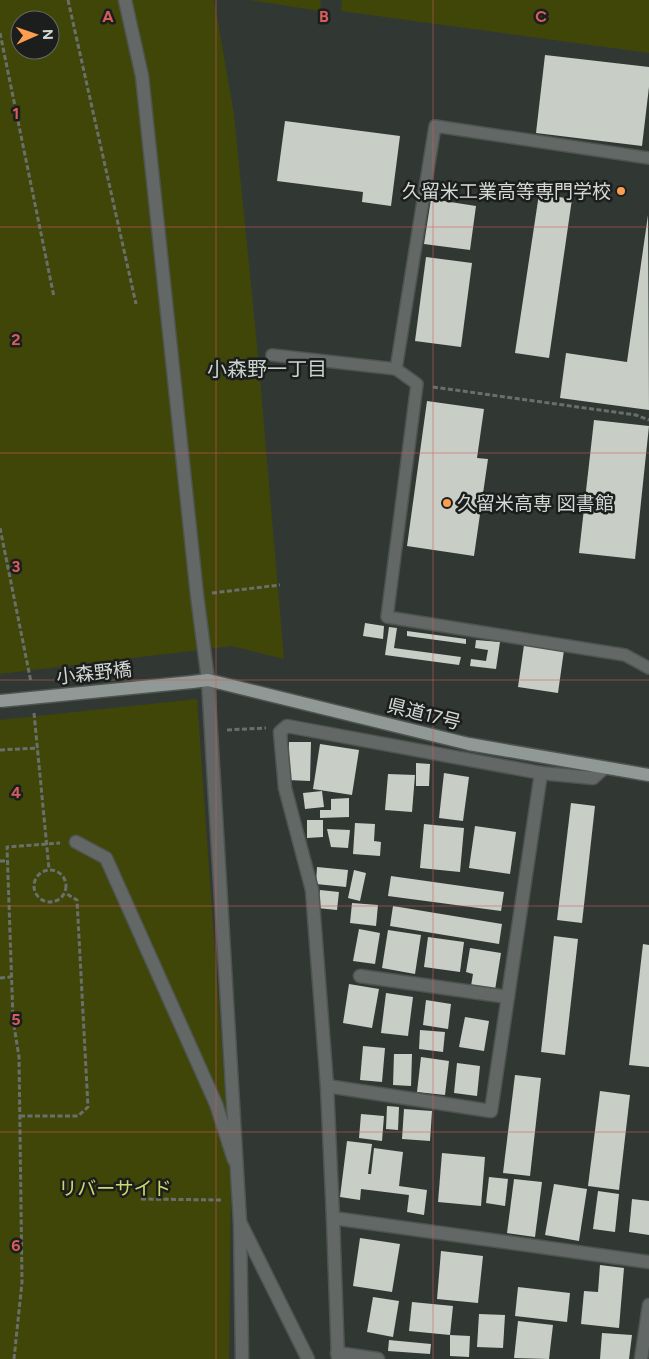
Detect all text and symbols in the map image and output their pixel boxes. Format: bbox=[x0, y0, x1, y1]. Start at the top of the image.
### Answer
text: A bbox=[102, 7, 114, 26]
text: B bbox=[319, 7, 329, 26]
text: C bbox=[535, 7, 547, 26]
north arrow bbox=[10, 10, 60, 60]
text: N bbox=[39, 29, 56, 40]
text: 1 bbox=[13, 104, 19, 123]
place label: 久留米工業高等専門学校 bbox=[402, 180, 611, 203]
marker: 久留米工業高等専門学校 bbox=[615, 185, 627, 197]
text: 2 bbox=[11, 330, 21, 349]
district label: 小森野一丁目 bbox=[207, 357, 327, 381]
place label: 久留米高専 図書館 bbox=[457, 492, 614, 515]
marker: 久留米高専 図書館 bbox=[441, 497, 453, 509]
text: 3 bbox=[12, 557, 21, 576]
street label: 小森野橋 bbox=[55, 658, 133, 688]
street label: 県道17号 bbox=[385, 694, 463, 734]
text: 4 bbox=[11, 783, 21, 802]
text: 5 bbox=[11, 1010, 21, 1029]
park label: リバーサイド bbox=[58, 1177, 172, 1200]
text: 6 bbox=[11, 1236, 21, 1255]

